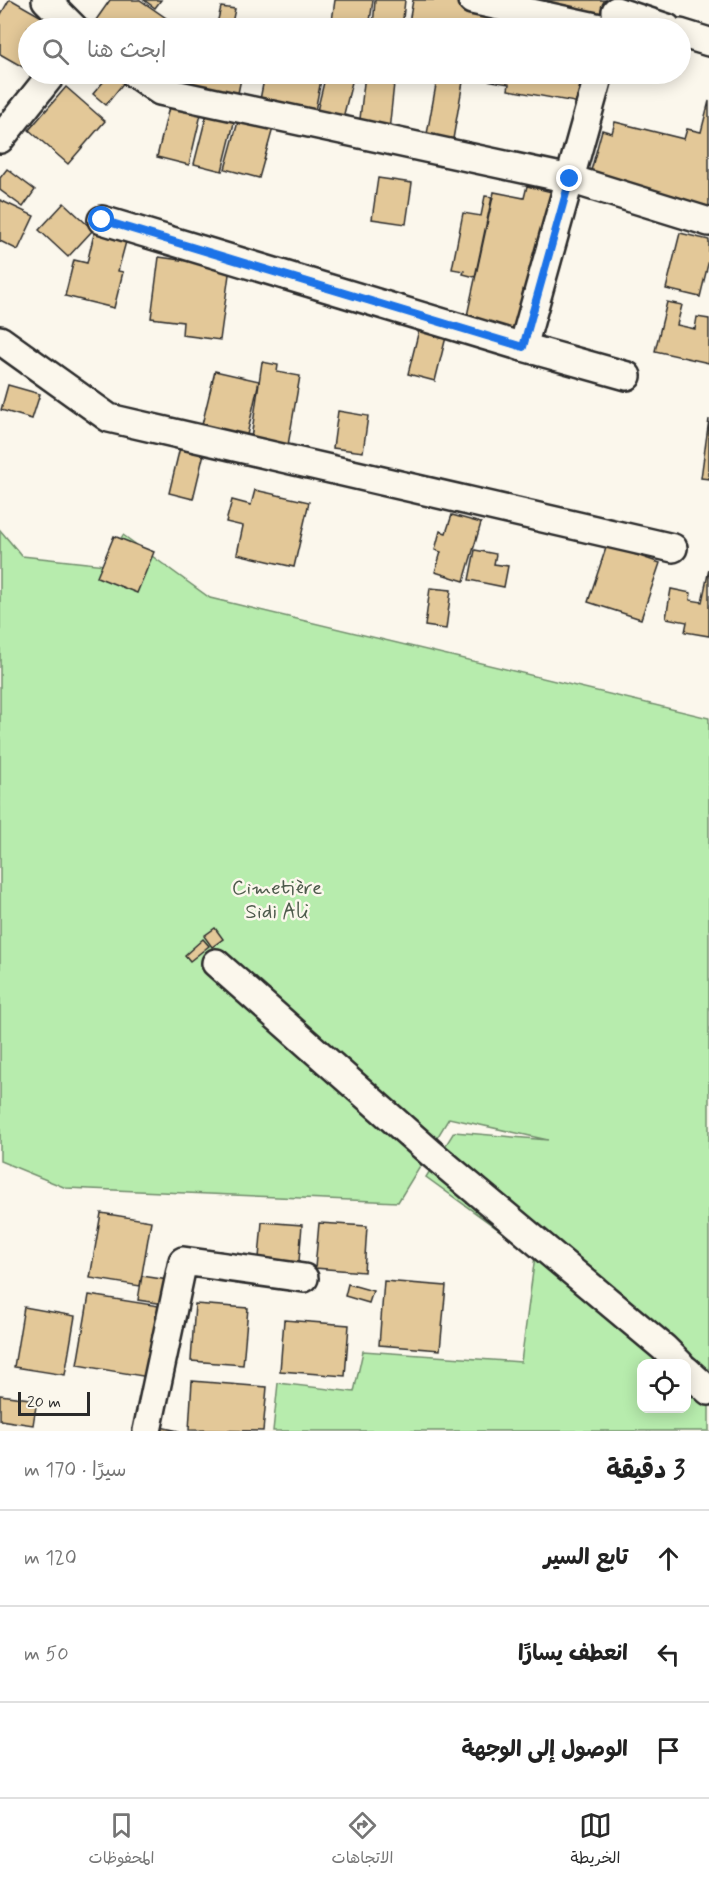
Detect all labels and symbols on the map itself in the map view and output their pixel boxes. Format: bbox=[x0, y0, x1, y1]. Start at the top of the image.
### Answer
route end bbox=[556, 165, 582, 191]
route start bbox=[88, 206, 114, 232]
park label: Cimetière Sidi Ali bbox=[232, 874, 322, 926]
scale bar bbox=[18, 1389, 90, 1416]

